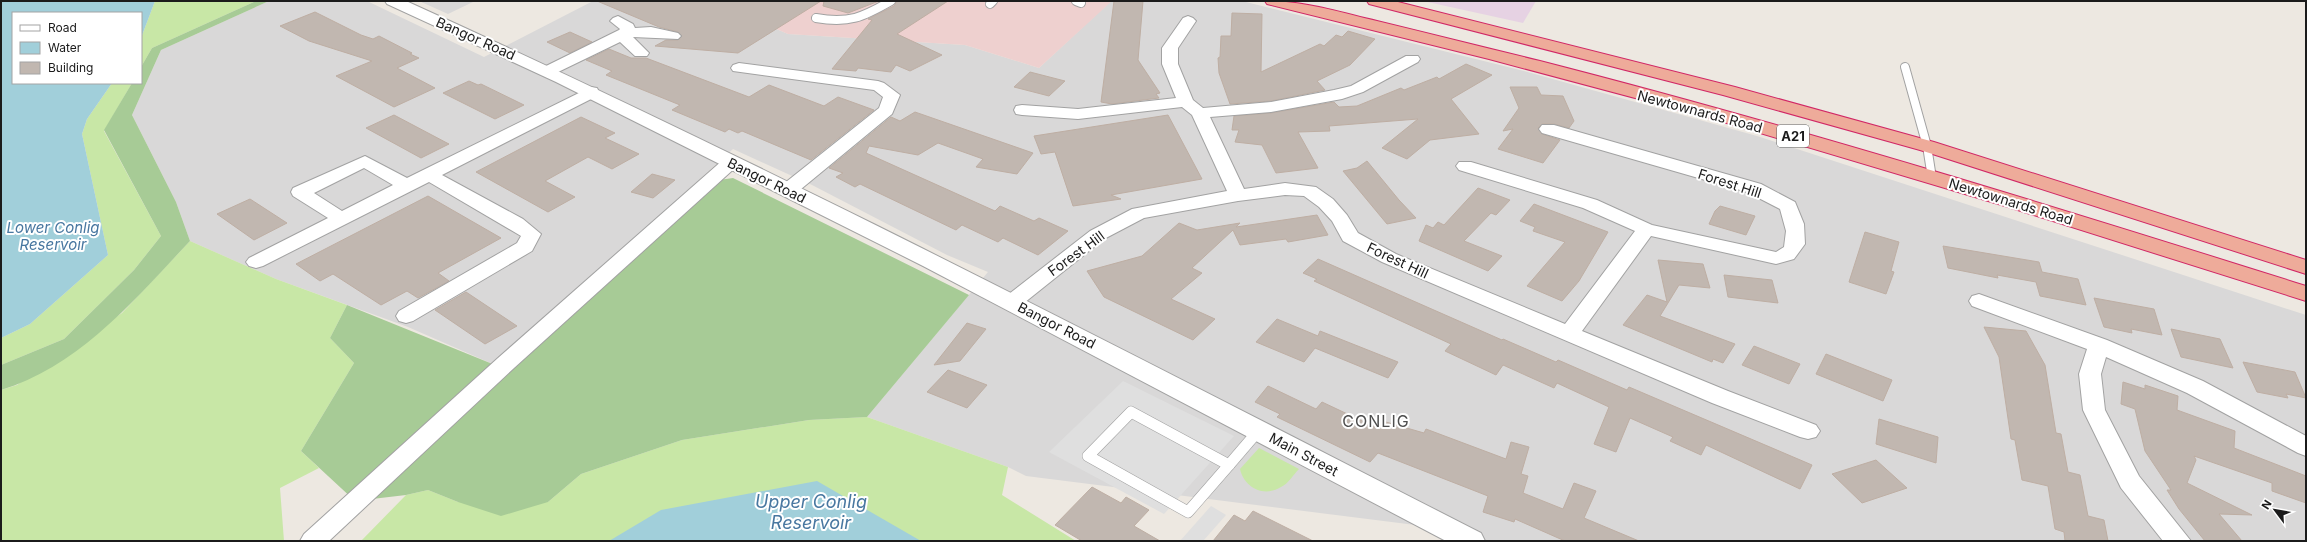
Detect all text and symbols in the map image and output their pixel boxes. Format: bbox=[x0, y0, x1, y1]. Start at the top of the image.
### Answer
legend bbox=[12, 12, 142, 84]
street label: Bangor Road bbox=[434, 13, 518, 63]
text: Road bbox=[48, 20, 77, 35]
text: Water bbox=[48, 40, 82, 55]
text: Building bbox=[48, 60, 93, 75]
street label: Newtownards Road bbox=[1636, 86, 1764, 136]
road number: A21 bbox=[1777, 125, 1809, 147]
street label: Bangor Road bbox=[725, 154, 809, 206]
street label: Forest Hill bbox=[1696, 165, 1764, 201]
street label: Newtownards Road bbox=[1947, 174, 2075, 228]
water label: Lower Conlig Reservoir bbox=[6, 218, 100, 254]
street label: Forest Hill bbox=[1044, 227, 1108, 279]
street label: Forest Hill bbox=[1365, 238, 1431, 282]
street label: Bangor Road bbox=[1015, 298, 1099, 352]
district label: CONLIG bbox=[1342, 411, 1410, 431]
street label: Main Street bbox=[1267, 429, 1342, 479]
north arrow bbox=[2255, 490, 2295, 530]
water label: Upper Conlig Reservoir bbox=[755, 491, 867, 533]
text: N bbox=[2258, 497, 2275, 512]

